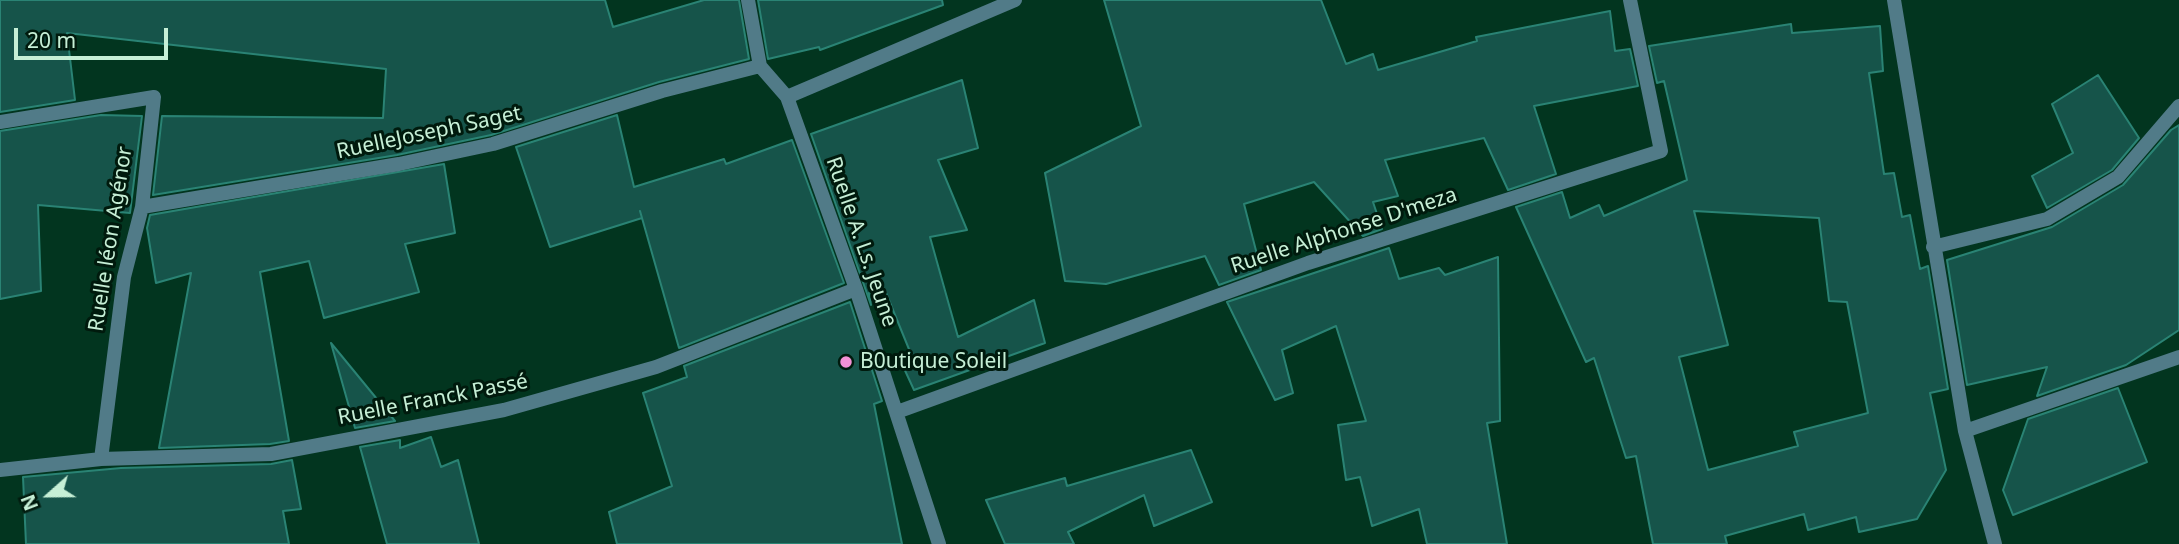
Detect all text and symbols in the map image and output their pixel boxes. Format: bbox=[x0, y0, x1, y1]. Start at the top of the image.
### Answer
scale bar bbox=[18, 14, 172, 58]
text: 20 m bbox=[27, 26, 76, 54]
street label: RuelleJoseph Saget bbox=[334, 101, 524, 165]
street label: Ruelle léon Agénor bbox=[84, 145, 138, 333]
street label: Ruelle A. Ls. Jeune bbox=[820, 154, 902, 330]
street label: Ruelle Alphonse D'meza bbox=[1228, 183, 1460, 279]
place label: B0utique Soleil bbox=[860, 349, 1007, 375]
marker: B0utique Soleil bbox=[838, 354, 854, 370]
street label: Ruelle Franck Passé bbox=[336, 369, 530, 431]
north arrow bbox=[14, 460, 84, 530]
text: N bbox=[14, 491, 44, 514]

